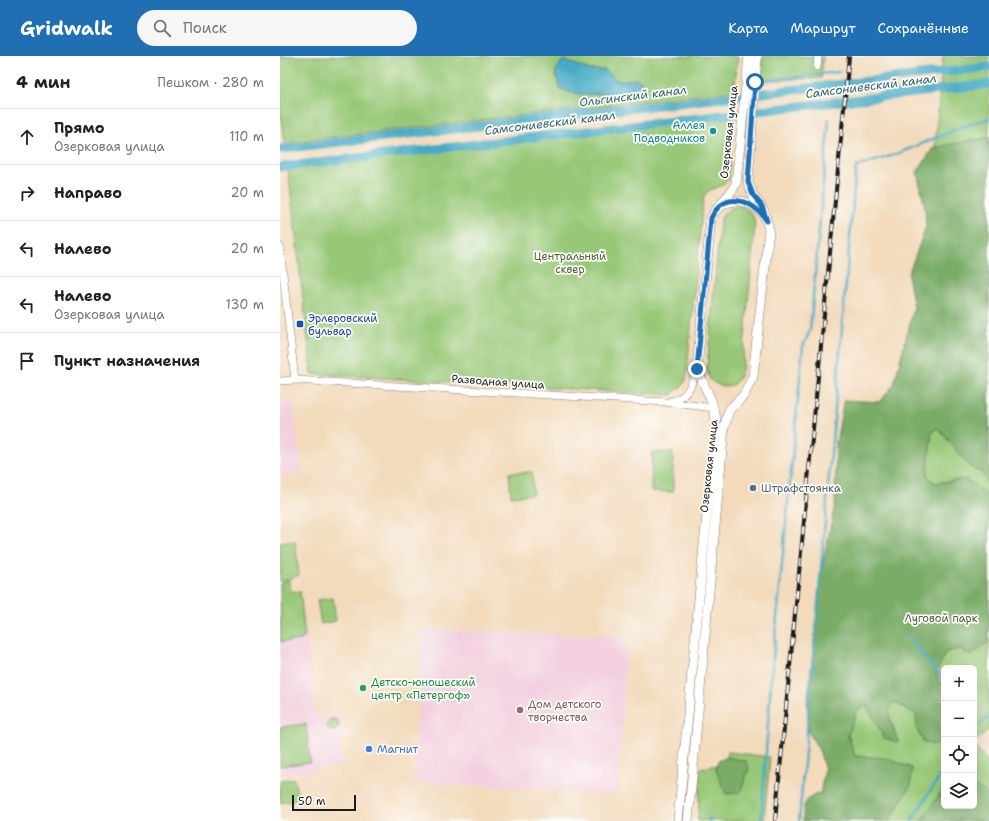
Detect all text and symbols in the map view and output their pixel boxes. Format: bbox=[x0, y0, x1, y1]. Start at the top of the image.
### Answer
search box bbox=[137, 10, 417, 46]
text: Gridwalk bbox=[20, 16, 113, 41]
icon: search bbox=[151, 17, 173, 39]
text: Поиск bbox=[183, 18, 227, 38]
text: Карта bbox=[728, 19, 768, 37]
text: Маршрут bbox=[790, 19, 856, 37]
text: Сохранённые bbox=[878, 19, 969, 37]
water label: Самсониевский канал bbox=[805, 70, 938, 102]
text: 4 мин bbox=[16, 71, 71, 93]
route start bbox=[746, 73, 764, 91]
text: Пешком · 280 m bbox=[157, 74, 264, 91]
water label: Ольгинский канал bbox=[578, 81, 688, 111]
street label: Озерковая улица bbox=[717, 85, 741, 179]
water label: Самсониевский канал bbox=[484, 107, 617, 139]
text: Прямо bbox=[54, 118, 104, 138]
place label: Аллея Подводников bbox=[634, 118, 705, 146]
icon: ahead bbox=[16, 126, 38, 148]
marker: Аллея Подводников bbox=[708, 126, 718, 136]
text: 110 m bbox=[229, 128, 264, 145]
text: Озерковая улица bbox=[54, 138, 165, 155]
icon: right bbox=[16, 182, 38, 204]
text: Направо bbox=[54, 183, 122, 203]
text: 20 m bbox=[231, 184, 264, 201]
icon: left bbox=[16, 238, 38, 260]
text: Налево bbox=[54, 239, 112, 259]
text: 20 m bbox=[231, 240, 264, 257]
park label: Центральный сквер bbox=[534, 249, 606, 277]
text: Налево bbox=[54, 286, 112, 306]
icon: left bbox=[16, 294, 38, 316]
text: 130 m bbox=[226, 296, 264, 313]
text: Озерковая улица bbox=[54, 306, 165, 323]
place label: Эрлеровский бульвар bbox=[308, 311, 377, 339]
marker: Эрлеровский бульвар bbox=[295, 319, 305, 329]
icon: arrive bbox=[16, 350, 38, 372]
text: Пункт назначения bbox=[54, 351, 200, 371]
route end bbox=[688, 360, 706, 378]
street label: Разводная улица bbox=[451, 371, 545, 393]
street label: Озерковая улица bbox=[697, 419, 721, 513]
place label: Штрафстоянка bbox=[761, 481, 841, 496]
marker: Штрафстоянка bbox=[748, 483, 758, 493]
park label: Луговой парк bbox=[904, 611, 978, 626]
map controls bbox=[941, 665, 977, 809]
button: + bbox=[941, 665, 977, 701]
place label: Детско-юношеский центр «Петергоф» bbox=[371, 675, 476, 703]
marker: Детско-юношеский центр «Петергоф» bbox=[358, 683, 368, 693]
place label: Дом детского творчества bbox=[528, 697, 602, 725]
button: − bbox=[941, 701, 977, 737]
marker: Дом детского творчества bbox=[515, 705, 525, 715]
button: locate bbox=[941, 737, 977, 773]
place label: Магнит bbox=[377, 742, 418, 757]
marker: Магнит bbox=[364, 744, 374, 754]
button: layers bbox=[941, 773, 977, 809]
scale bar bbox=[292, 793, 356, 812]
text: 50 m bbox=[298, 794, 326, 809]

